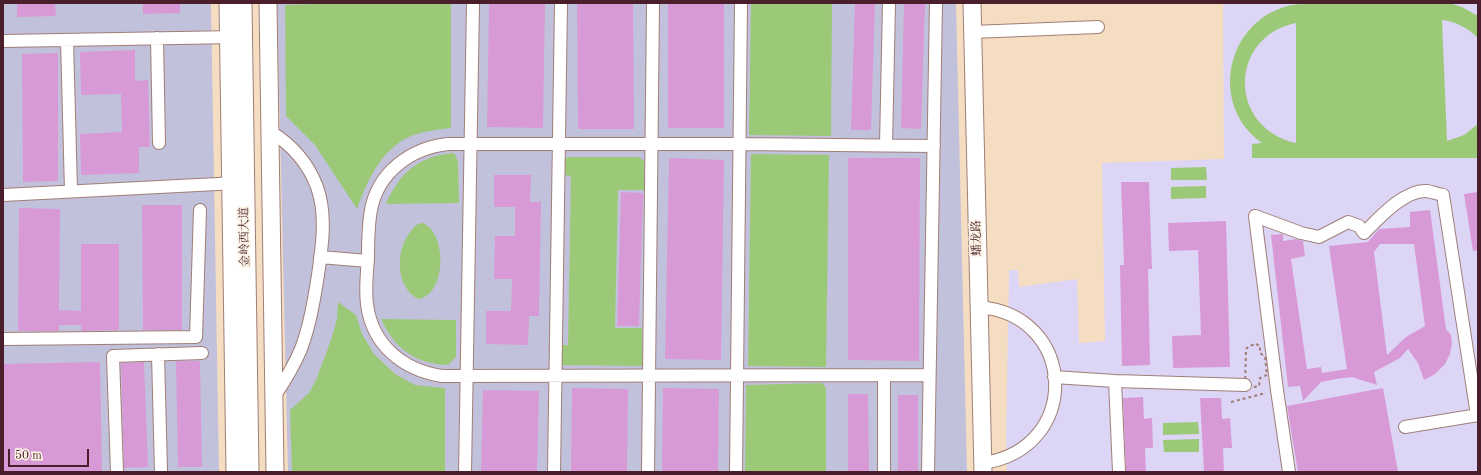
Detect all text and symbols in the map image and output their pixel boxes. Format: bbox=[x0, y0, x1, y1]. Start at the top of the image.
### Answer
street label: 金岭西大道 bbox=[237, 207, 253, 267]
street label: 蟠龙路 bbox=[969, 220, 985, 256]
scale bar bbox=[10, 441, 91, 467]
text: 50 m bbox=[15, 450, 42, 462]

